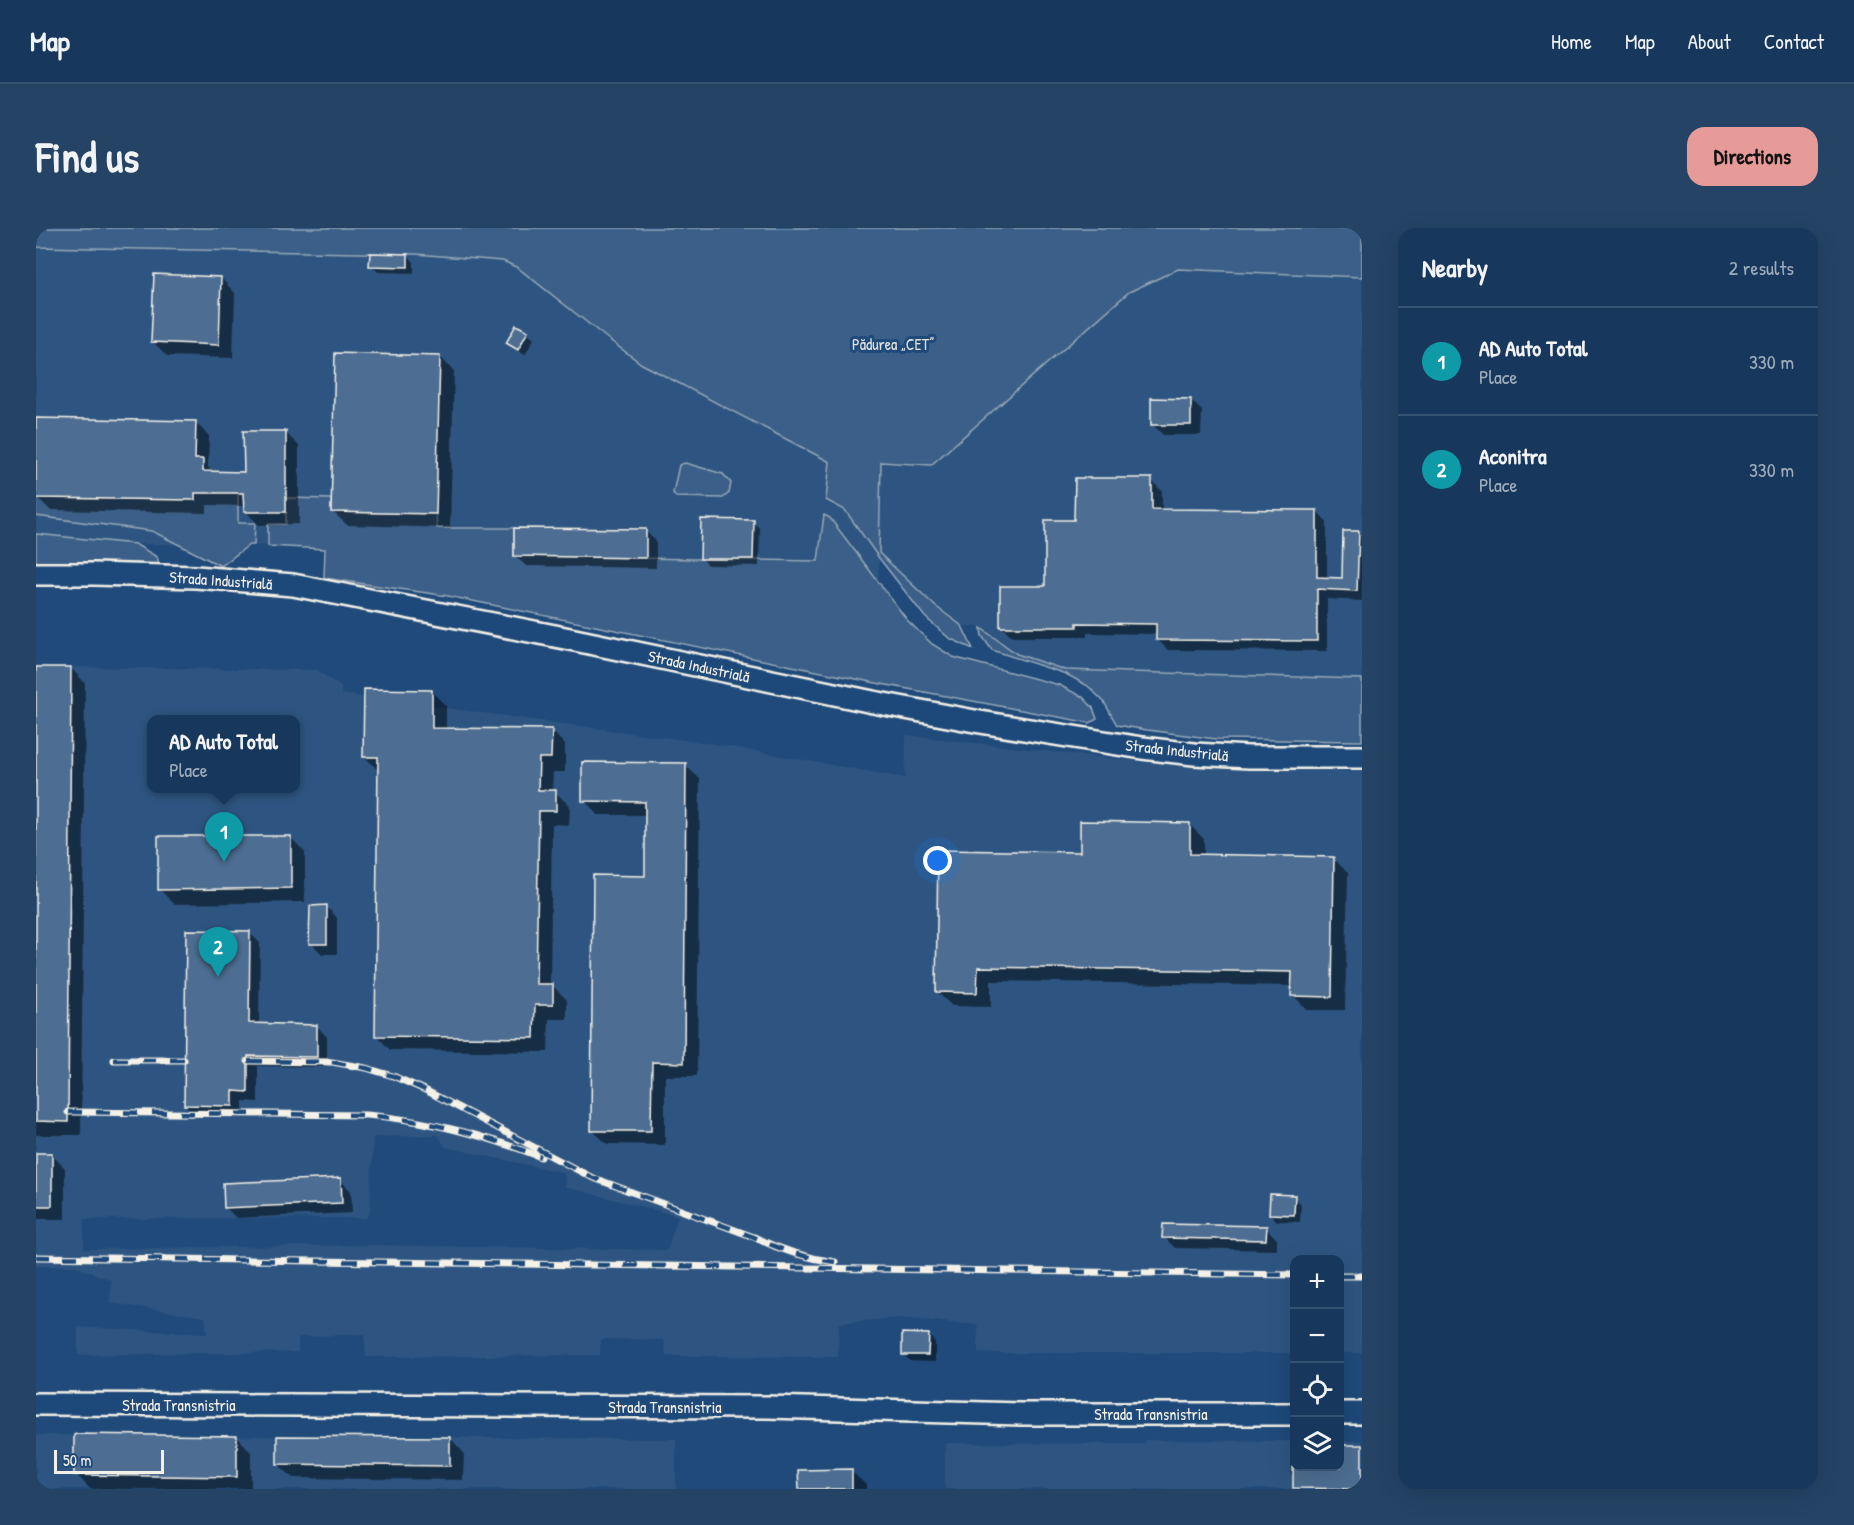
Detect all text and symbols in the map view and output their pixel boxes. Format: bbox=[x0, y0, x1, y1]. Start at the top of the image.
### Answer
text: Map bbox=[30, 22, 70, 60]
text: Home bbox=[1551, 27, 1592, 56]
text: Map bbox=[1625, 27, 1655, 56]
text: About bbox=[1688, 27, 1731, 56]
text: Contact bbox=[1764, 27, 1824, 56]
button: Directions bbox=[1687, 127, 1818, 186]
text: Find us bbox=[36, 128, 139, 185]
text: Nearby bbox=[1422, 250, 1488, 285]
text: 2 results bbox=[1729, 254, 1794, 281]
park label: Pădurea „CET” bbox=[852, 333, 934, 355]
text: AD Auto Total bbox=[1479, 333, 1587, 363]
text: 1 bbox=[1438, 348, 1445, 375]
text: 330 m bbox=[1749, 348, 1794, 375]
text: Place bbox=[1479, 363, 1518, 390]
text: Aconitra bbox=[1479, 441, 1547, 471]
text: 2 bbox=[1437, 456, 1446, 483]
text: 330 m bbox=[1749, 456, 1794, 483]
text: Place bbox=[1479, 471, 1518, 498]
street label: Strada Industrială bbox=[169, 565, 273, 595]
street label: Strada Industrială bbox=[646, 645, 752, 687]
popup bbox=[147, 715, 300, 793]
text: AD Auto Total bbox=[169, 726, 278, 756]
street label: Strada Industrială bbox=[1124, 734, 1230, 766]
text: Place bbox=[169, 756, 208, 783]
pin: 1 bbox=[204, 812, 243, 862]
your location bbox=[923, 846, 952, 875]
pin: 2 bbox=[198, 928, 237, 977]
map controls bbox=[1290, 1255, 1344, 1471]
button: + bbox=[1290, 1255, 1344, 1309]
button: − bbox=[1290, 1309, 1344, 1363]
button: locate bbox=[1290, 1363, 1344, 1417]
street label: Strada Transnistria bbox=[122, 1394, 236, 1416]
street label: Strada Transnistria bbox=[608, 1396, 722, 1418]
street label: Strada Transnistria bbox=[1094, 1403, 1208, 1425]
button: layers bbox=[1290, 1417, 1344, 1471]
scale bar bbox=[54, 1447, 164, 1474]
text: 50 m bbox=[63, 1449, 92, 1471]

